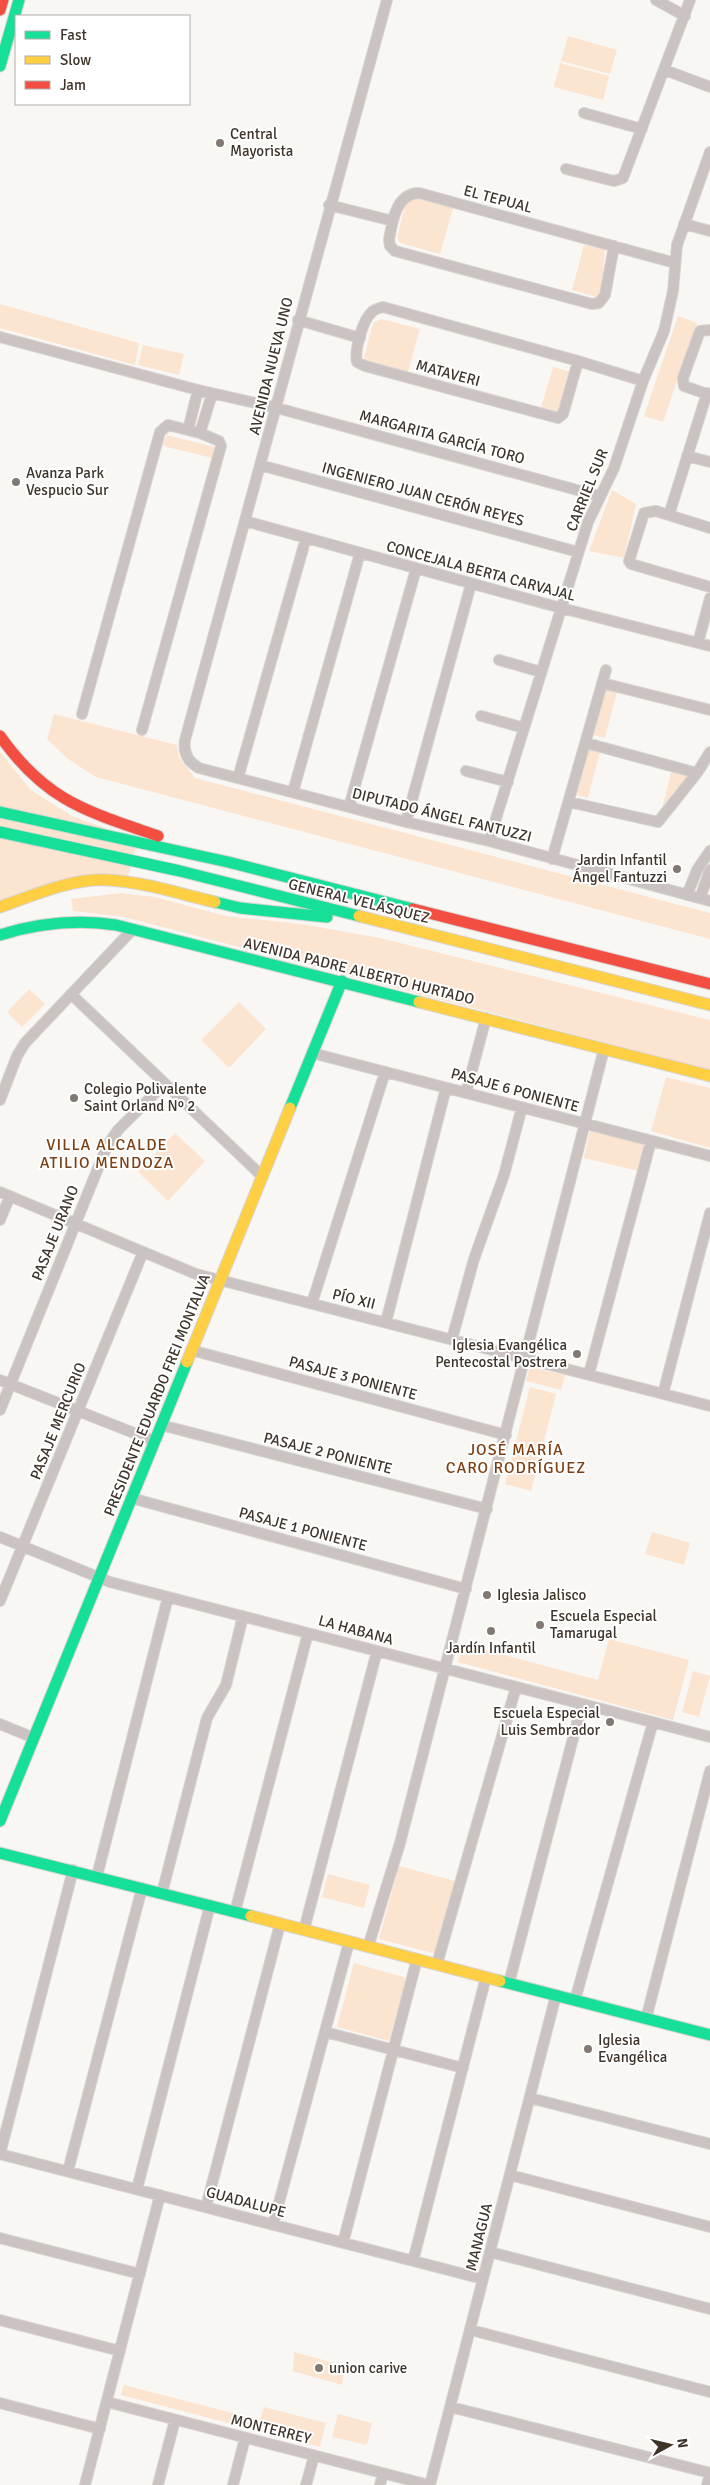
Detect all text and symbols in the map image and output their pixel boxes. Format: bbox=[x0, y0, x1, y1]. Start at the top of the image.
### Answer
legend bbox=[15, 15, 190, 105]
text: Fast bbox=[60, 26, 87, 44]
text: Slow bbox=[60, 51, 91, 69]
text: Jam bbox=[60, 76, 86, 94]
place label: Central Mayorista bbox=[230, 125, 293, 160]
marker: Central Mayorista bbox=[214, 137, 226, 149]
street label: EL TEPUAL bbox=[462, 181, 535, 217]
street label: AVENIDA NUEVA UNO bbox=[245, 295, 297, 437]
street label: MATAVERI bbox=[414, 356, 482, 390]
street label: MARGARITA GARCÍA TORO bbox=[357, 405, 527, 468]
street label: CARRIEL SUR bbox=[562, 446, 612, 534]
street label: INGENIERO JUAN CERÓN REYES bbox=[320, 457, 526, 530]
place label: Avanza Park Vespucio Sur bbox=[26, 464, 109, 499]
marker: Avanza Park Vespucio Sur bbox=[10, 476, 22, 488]
street label: CONCEJALA BERTA CARVAJAL bbox=[384, 537, 578, 605]
street label: DIPUTADO ÁNGEL FANTUZZI bbox=[350, 783, 534, 846]
place label: Jardin Infantil Ángel Fantuzzi bbox=[572, 851, 667, 886]
marker: Jardin Infantil Ángel Fantuzzi bbox=[671, 863, 683, 875]
street label: GENERAL VELÁSQUEZ bbox=[286, 874, 432, 927]
street label: AVENIDA PADRE ALBERTO HURTADO bbox=[242, 934, 476, 1008]
street label: PASAJE 6 PONIENTE bbox=[449, 1064, 581, 1116]
place label: Colegio Polivalente Saint Orland Nº 2 bbox=[84, 1080, 207, 1115]
marker: Colegio Polivalente Saint Orland Nº 2 bbox=[68, 1092, 80, 1104]
district label: VILLA ALCALDE ATILIO MENDOZA bbox=[40, 1135, 174, 1173]
street label: PASAJE URANO bbox=[28, 1183, 82, 1283]
street label: PRESIDENTE EDUARDO FREI MONTALVA bbox=[100, 1271, 214, 1519]
street label: PÍO XII bbox=[331, 1284, 378, 1313]
place label: Iglesia Evangélica Pentecostal Postrera bbox=[435, 1336, 567, 1371]
marker: Iglesia Evangélica Pentecostal Postrera bbox=[571, 1348, 583, 1360]
street label: PASAJE 3 PONIENTE bbox=[287, 1352, 419, 1404]
street label: PASAJE MERCURIO bbox=[26, 1360, 90, 1482]
street label: PASAJE 2 PONIENTE bbox=[262, 1428, 394, 1478]
district label: JOSÉ MARÍA CARO RODRÍGUEZ bbox=[446, 1440, 586, 1478]
street label: PASAJE 1 PONIENTE bbox=[237, 1503, 369, 1555]
place label: Iglesia Jalisco bbox=[497, 1586, 587, 1604]
marker: Iglesia Jalisco bbox=[481, 1589, 493, 1601]
place label: Escuela Especial Tamarugal bbox=[550, 1607, 657, 1642]
street label: LA HABANA bbox=[316, 1611, 396, 1649]
marker: Escuela Especial Tamarugal bbox=[534, 1619, 546, 1631]
marker: Jardín Infantil bbox=[485, 1625, 497, 1637]
place label: Jardín Infantil bbox=[446, 1639, 536, 1657]
place label: Escuela Especial Luis Sembrador bbox=[493, 1704, 600, 1739]
marker: Escuela Especial Luis Sembrador bbox=[604, 1716, 616, 1728]
place label: Iglesia Evangélica bbox=[598, 2031, 667, 2066]
marker: Iglesia Evangélica bbox=[582, 2043, 594, 2055]
street label: GUADALUPE bbox=[204, 2183, 288, 2221]
street label: MANAGUA bbox=[462, 2201, 496, 2273]
place label: union carive bbox=[329, 2359, 407, 2377]
marker: union carive bbox=[313, 2362, 325, 2374]
street label: MONTERREY bbox=[229, 2410, 313, 2448]
north arrow bbox=[645, 2420, 695, 2470]
text: N bbox=[673, 2437, 691, 2449]

